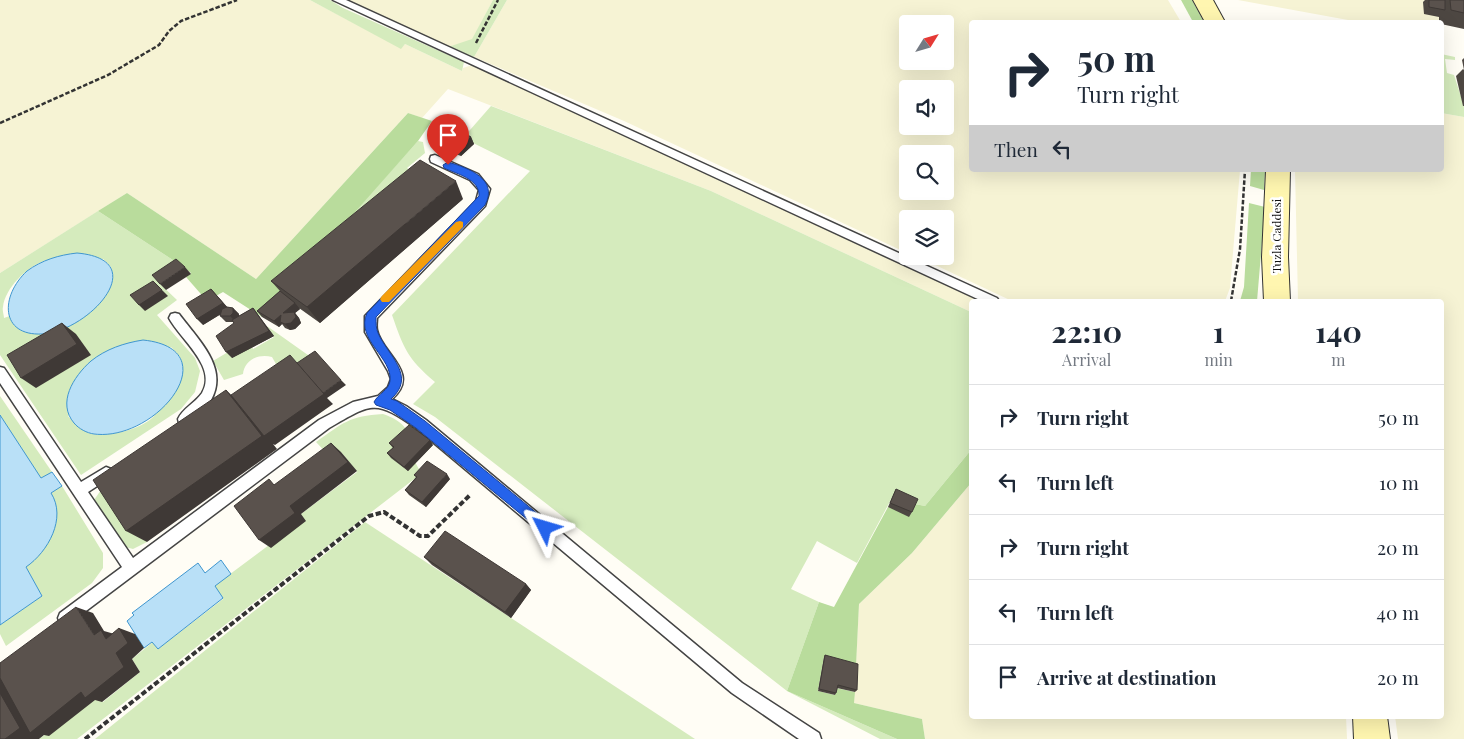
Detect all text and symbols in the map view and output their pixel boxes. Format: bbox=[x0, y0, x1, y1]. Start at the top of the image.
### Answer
north arrow bbox=[899, 15, 954, 70]
map controls bbox=[899, 15, 954, 265]
text: 50 m bbox=[1077, 34, 1155, 81]
icon: right bbox=[994, 40, 1059, 105]
text: Turn right bbox=[1077, 79, 1179, 109]
button: sound bbox=[899, 80, 954, 135]
pin bbox=[427, 114, 469, 165]
icon: arrive bbox=[434, 121, 462, 149]
icon: left bbox=[1048, 135, 1076, 163]
text: Then bbox=[994, 136, 1038, 162]
button: search bbox=[899, 145, 954, 200]
street label: Tuzla Caddesi bbox=[1268, 198, 1284, 273]
button: layers bbox=[899, 210, 954, 265]
text: 22:10 bbox=[1051, 311, 1122, 351]
text: 1 bbox=[1213, 311, 1224, 351]
text: 140 bbox=[1315, 311, 1362, 351]
text: Arrival bbox=[1062, 349, 1111, 370]
text: min bbox=[1204, 349, 1233, 370]
text: m bbox=[1331, 349, 1346, 370]
icon: right bbox=[994, 403, 1022, 431]
text: Turn right bbox=[1037, 404, 1129, 430]
text: 50 m bbox=[1378, 404, 1419, 430]
icon: left bbox=[994, 468, 1022, 496]
text: Turn left bbox=[1037, 469, 1114, 495]
text: 10 m bbox=[1379, 469, 1419, 495]
position arrow bbox=[518, 501, 570, 553]
icon: right bbox=[994, 533, 1022, 561]
text: Turn right bbox=[1037, 534, 1129, 560]
text: 20 m bbox=[1377, 534, 1419, 560]
icon: left bbox=[994, 598, 1022, 626]
text: Turn left bbox=[1037, 599, 1114, 625]
text: 40 m bbox=[1377, 599, 1419, 625]
icon: arrive bbox=[994, 663, 1022, 691]
text: Arrive at destination bbox=[1037, 664, 1217, 690]
text: 20 m bbox=[1377, 664, 1419, 690]

